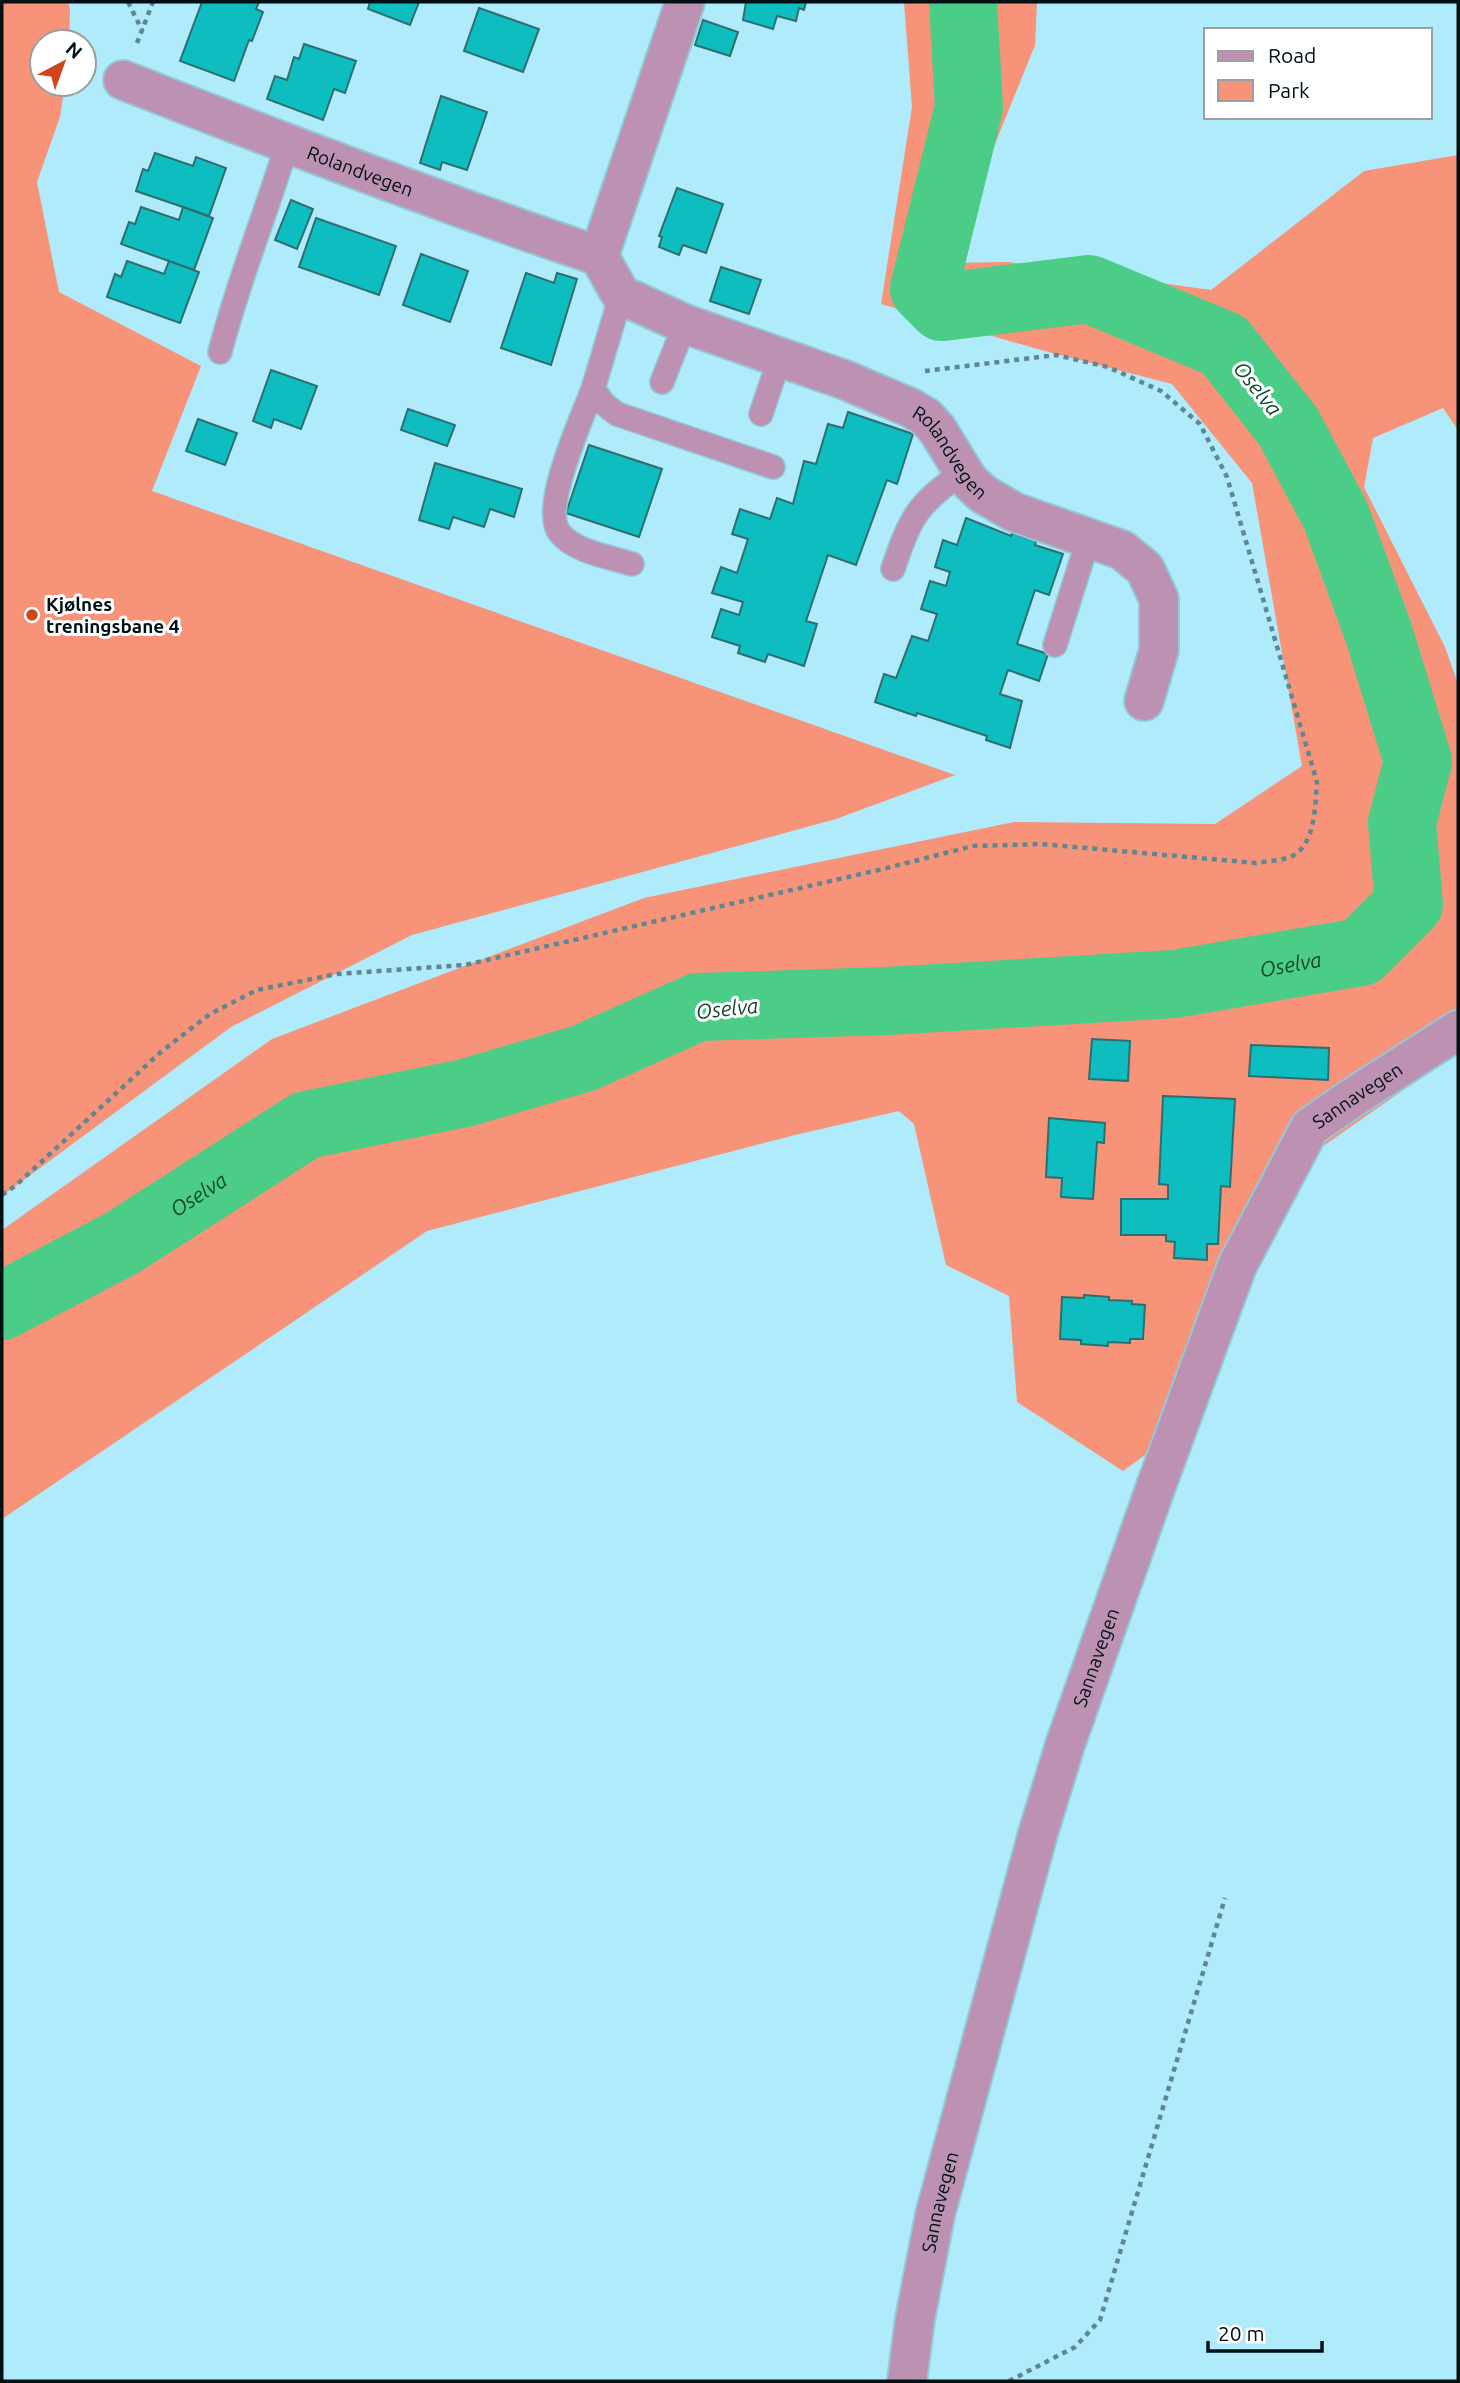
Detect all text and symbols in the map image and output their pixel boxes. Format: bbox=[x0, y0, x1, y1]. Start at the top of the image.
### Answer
north arrow bbox=[28, 28, 98, 98]
legend bbox=[1204, 28, 1432, 119]
text: N bbox=[62, 37, 87, 63]
text: Road bbox=[1268, 43, 1316, 67]
text: Park bbox=[1268, 78, 1310, 102]
street label: Rolandvegen bbox=[304, 141, 416, 201]
water label: Oselva bbox=[1229, 356, 1287, 420]
street label: Rolandvegen bbox=[909, 401, 992, 504]
place label: Kjølnes treningsbane 4 bbox=[46, 593, 180, 637]
marker: Kjølnes treningsbane 4 bbox=[24, 607, 40, 623]
water label: Oselva bbox=[1258, 947, 1323, 981]
water label: Oselva bbox=[695, 993, 759, 1023]
street label: Sannavegen bbox=[1308, 1058, 1406, 1133]
water label: Oselva bbox=[165, 1167, 231, 1221]
street label: Sannavegen bbox=[1068, 1605, 1123, 1710]
street label: Sannavegen bbox=[917, 2149, 963, 2254]
scale bar bbox=[1208, 2310, 1322, 2354]
text: 20 m bbox=[1218, 2321, 1265, 2345]

